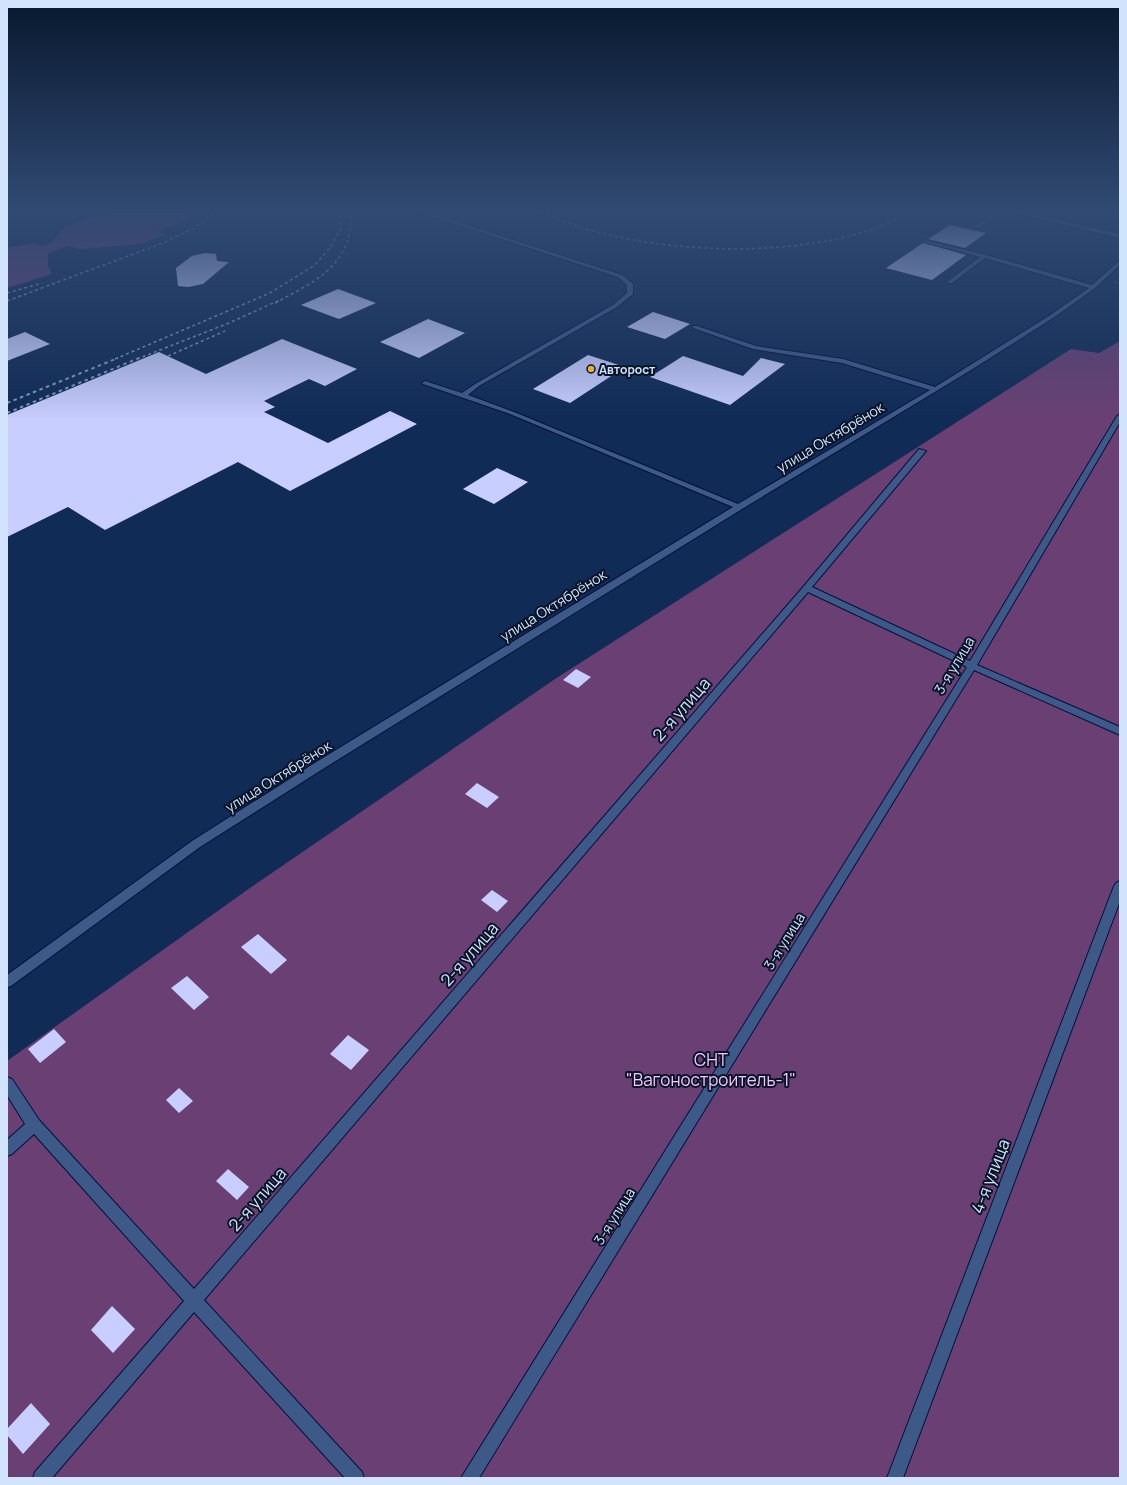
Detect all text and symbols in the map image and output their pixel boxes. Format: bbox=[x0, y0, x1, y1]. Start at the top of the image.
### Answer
place label: Авторост bbox=[599, 361, 656, 378]
marker: Авторост bbox=[586, 364, 596, 374]
street label: улица Октябрёнок bbox=[773, 397, 888, 477]
street label: улица Октябрёнок bbox=[496, 564, 611, 645]
street label: 3-я улица bbox=[929, 633, 979, 697]
street label: 2-я улица bbox=[647, 672, 715, 746]
street label: улица Октябрёнок bbox=[221, 735, 336, 816]
street label: 3-я улица bbox=[759, 909, 809, 973]
street label: 2-я улица bbox=[435, 917, 503, 991]
park label: СНТ "Вагоностроитель-1" bbox=[626, 1048, 796, 1091]
street label: 4-я улица bbox=[965, 1135, 1015, 1217]
street label: 2-я улица bbox=[223, 1162, 291, 1236]
street label: 3-я улица bbox=[589, 1184, 639, 1248]

